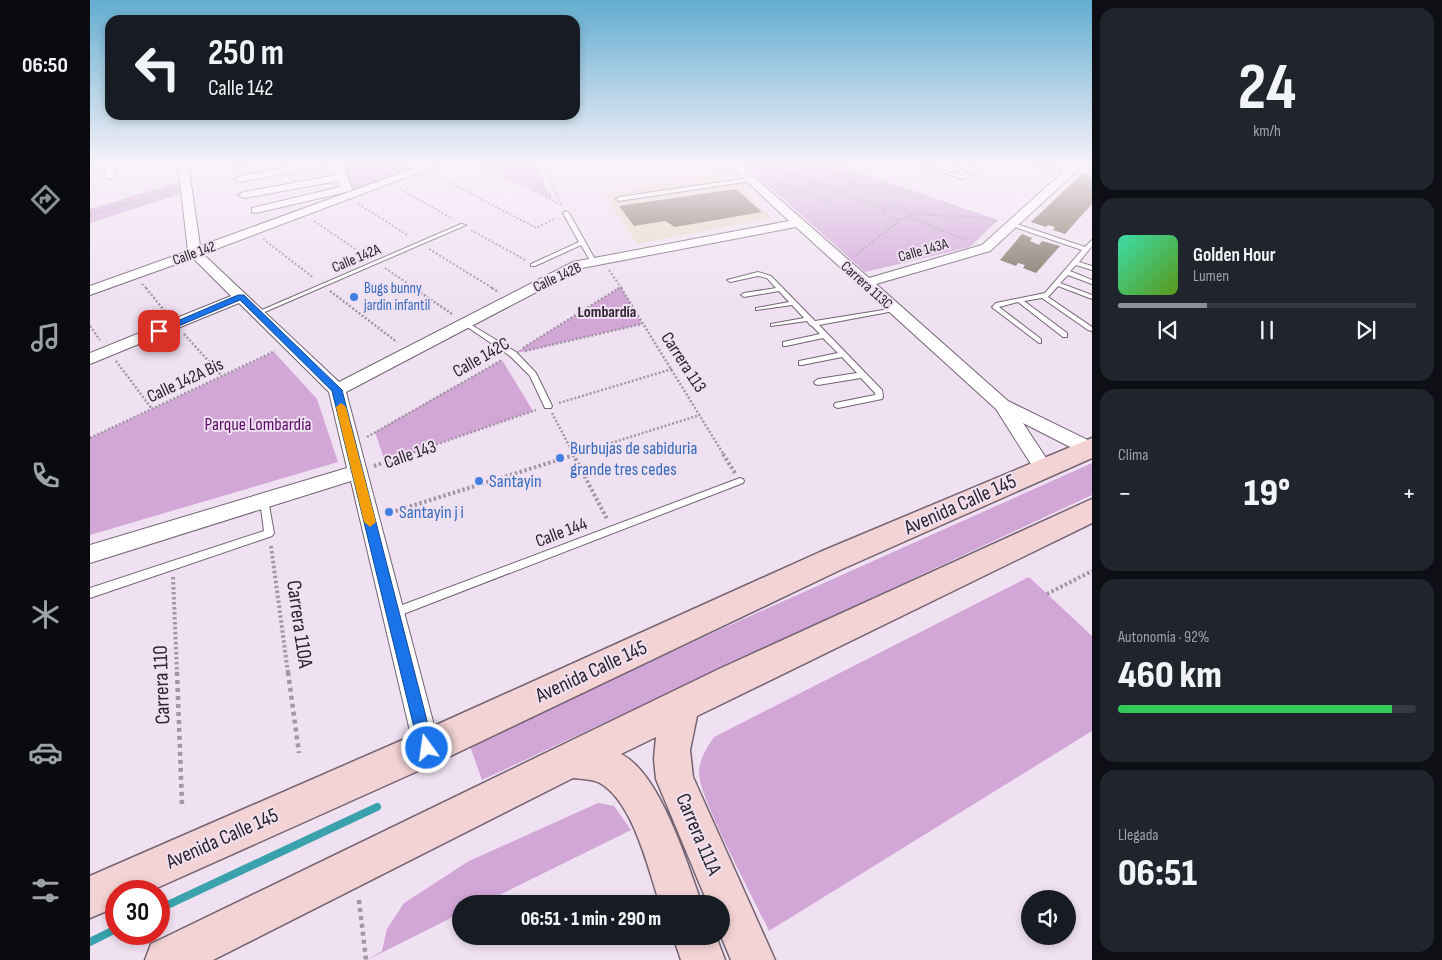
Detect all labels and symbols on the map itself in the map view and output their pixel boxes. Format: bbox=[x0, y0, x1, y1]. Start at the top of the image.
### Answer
street label: Calle 143A bbox=[896, 234, 951, 267]
street label: Calle 142 bbox=[170, 237, 218, 270]
street label: Calle 142A bbox=[329, 240, 384, 277]
street label: Carrera 113C bbox=[837, 257, 897, 314]
street label: Calle 142B bbox=[530, 258, 585, 297]
place label: Bugs bunny jardin infantil bbox=[363, 279, 430, 315]
marker: Bugs bunny jardin infantil bbox=[348, 291, 360, 303]
district label: Lombardía bbox=[578, 303, 636, 322]
pin bbox=[138, 310, 180, 352]
street label: Carrera 113 bbox=[656, 328, 711, 396]
street label: Calle 142C bbox=[449, 333, 513, 382]
street label: Calle 142A Bis bbox=[144, 354, 227, 407]
park label: Parque Lombardía bbox=[205, 414, 311, 435]
street label: Calle 143 bbox=[381, 436, 439, 473]
place label: Burbujas de sabiduria grande tres cedes bbox=[570, 438, 697, 480]
marker: Burbujas de sabiduria grande tres cedes bbox=[554, 452, 566, 464]
street label: Avenida Calle 145 bbox=[899, 469, 1020, 541]
place label: Santayin bbox=[489, 471, 542, 492]
marker: Santayin bbox=[473, 475, 485, 487]
place label: Santayin j i bbox=[399, 502, 464, 523]
marker: Santayin j i bbox=[383, 506, 395, 518]
street label: Calle 144 bbox=[532, 513, 590, 552]
street label: Carrera 110A bbox=[281, 579, 318, 670]
street label: Avenida Calle 145 bbox=[530, 635, 651, 709]
street label: Carrera 110 bbox=[148, 645, 175, 725]
position arrow bbox=[400, 721, 452, 773]
street label: Carrera 111A bbox=[670, 789, 727, 880]
street label: Avenida Calle 145 bbox=[161, 803, 282, 875]
speed limit sign: 30 bbox=[105, 880, 170, 945]

